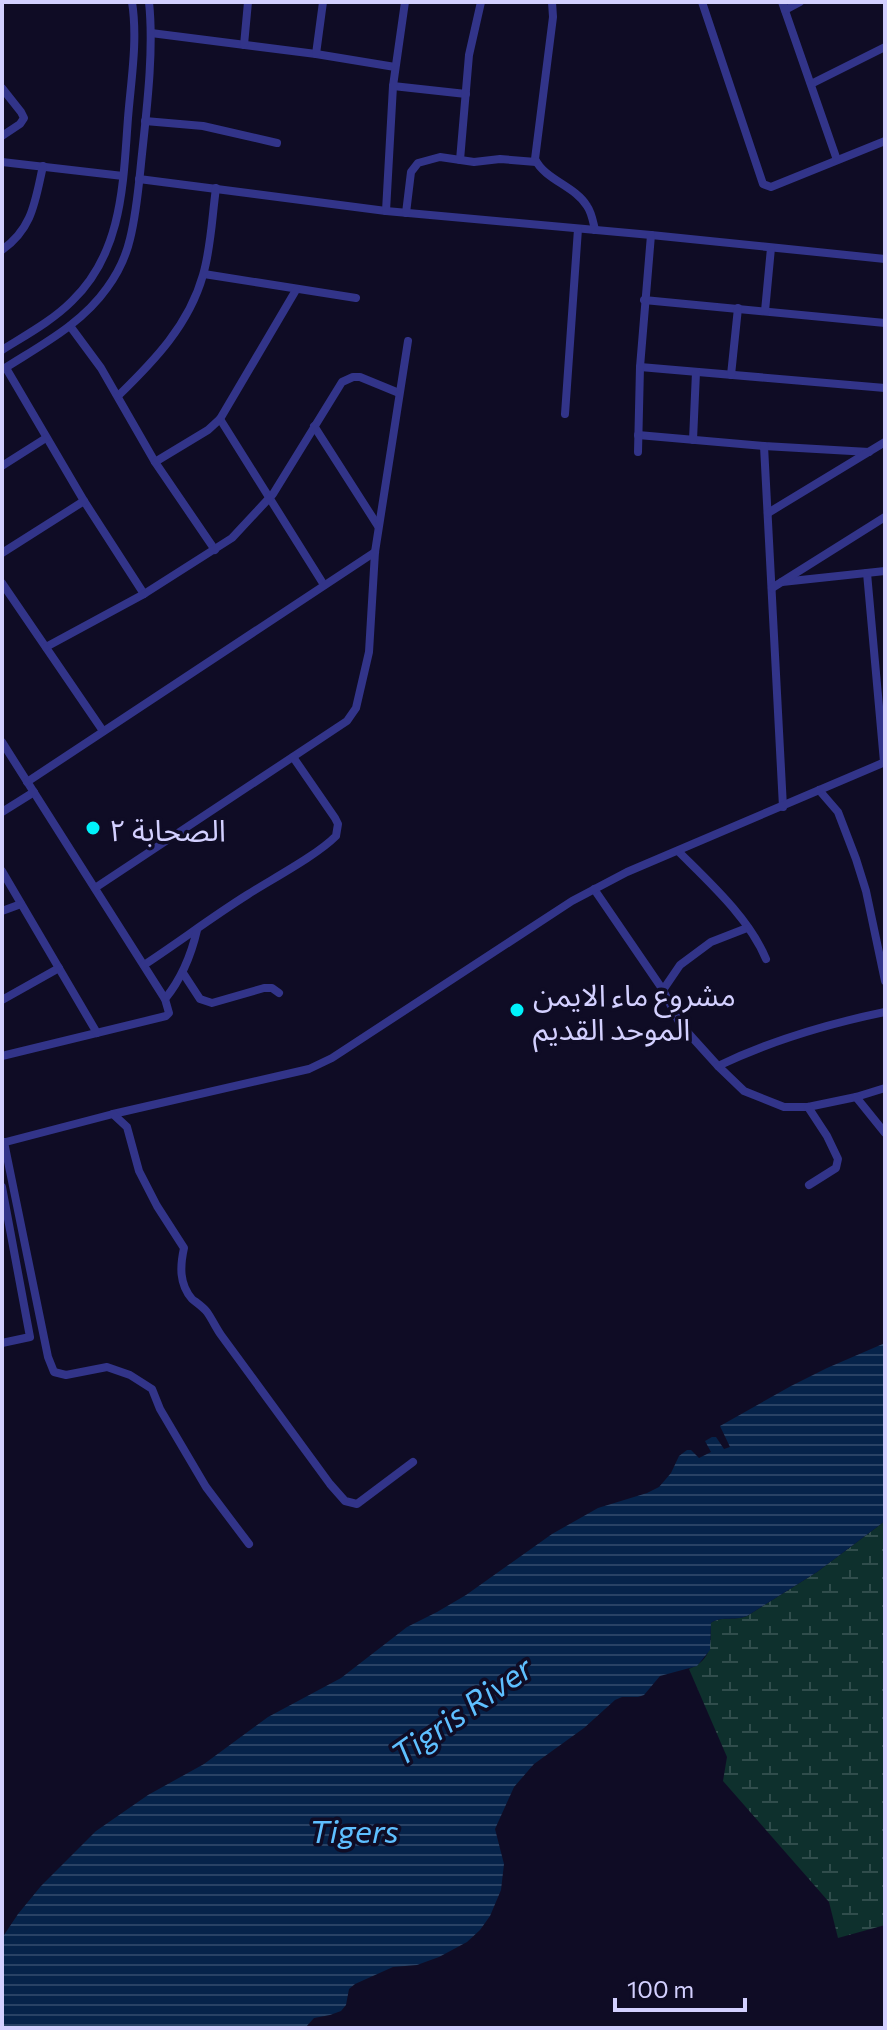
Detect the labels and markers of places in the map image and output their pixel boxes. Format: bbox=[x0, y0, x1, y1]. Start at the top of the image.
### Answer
place label: الصحابة ٢ bbox=[109, 810, 226, 847]
marker: الصحابة ٢ bbox=[84, 819, 102, 837]
place label: مشروع ماء الايمن الموحد القديم bbox=[533, 975, 736, 1053]
marker: مشروع ماء الايمن الموحد القديم bbox=[508, 1001, 526, 1019]

